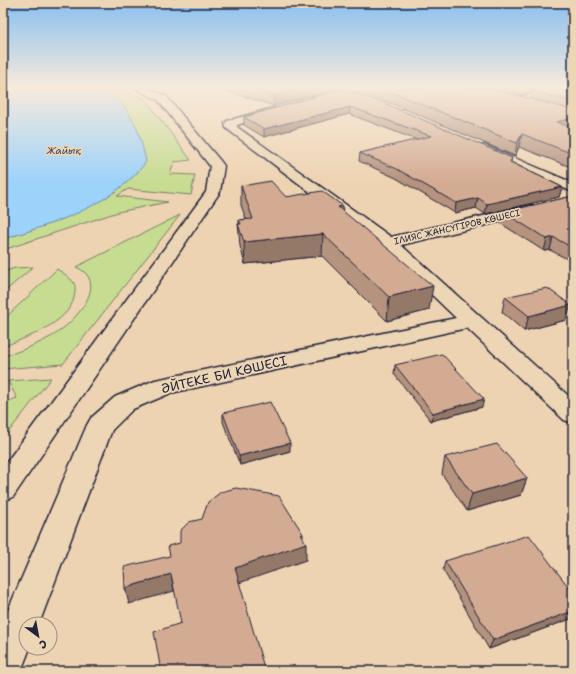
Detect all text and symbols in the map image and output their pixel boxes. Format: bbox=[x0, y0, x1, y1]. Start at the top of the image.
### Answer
water label: Жайық bbox=[46, 144, 81, 157]
street label: ІЛИЯС ЖАНСҮГІРОВ КӨШЕСІ bbox=[393, 207, 521, 247]
street label: ӘЙТЕКЕ БИ КӨШЕСІ bbox=[159, 351, 289, 397]
north arrow bbox=[18, 616, 58, 656]
text: С bbox=[36, 636, 50, 652]

